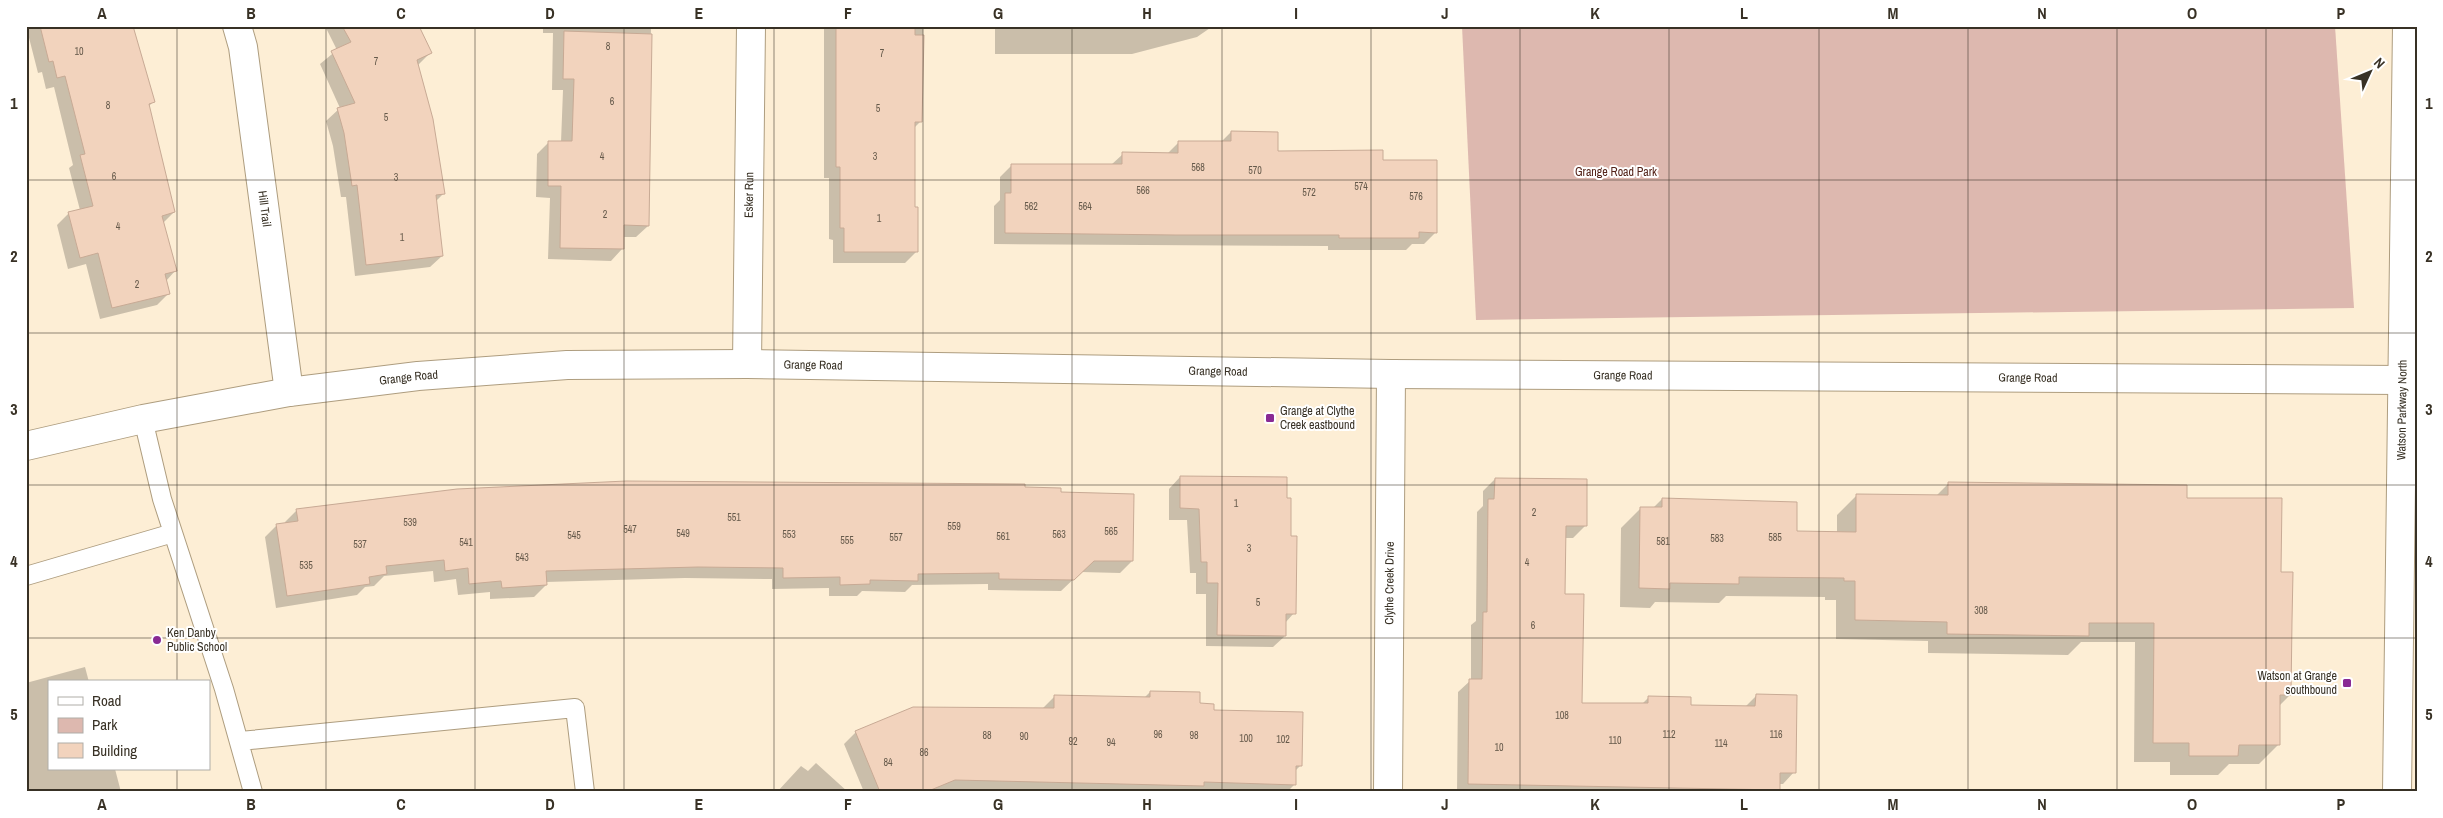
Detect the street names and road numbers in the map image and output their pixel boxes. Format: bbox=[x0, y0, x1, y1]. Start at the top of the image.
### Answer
street label: Esker Run bbox=[741, 172, 757, 218]
street label: Hill Trail bbox=[254, 190, 275, 228]
street label: Grange Road bbox=[783, 357, 843, 373]
street label: Watson Parkway North bbox=[2393, 360, 2411, 460]
street label: Grange Road bbox=[1188, 363, 1248, 380]
street label: Grange Road bbox=[378, 367, 439, 389]
street label: Grange Road bbox=[1593, 367, 1653, 384]
street label: Grange Road bbox=[1998, 370, 2058, 386]
street label: Clythe Creek Drive bbox=[1381, 541, 1398, 625]

